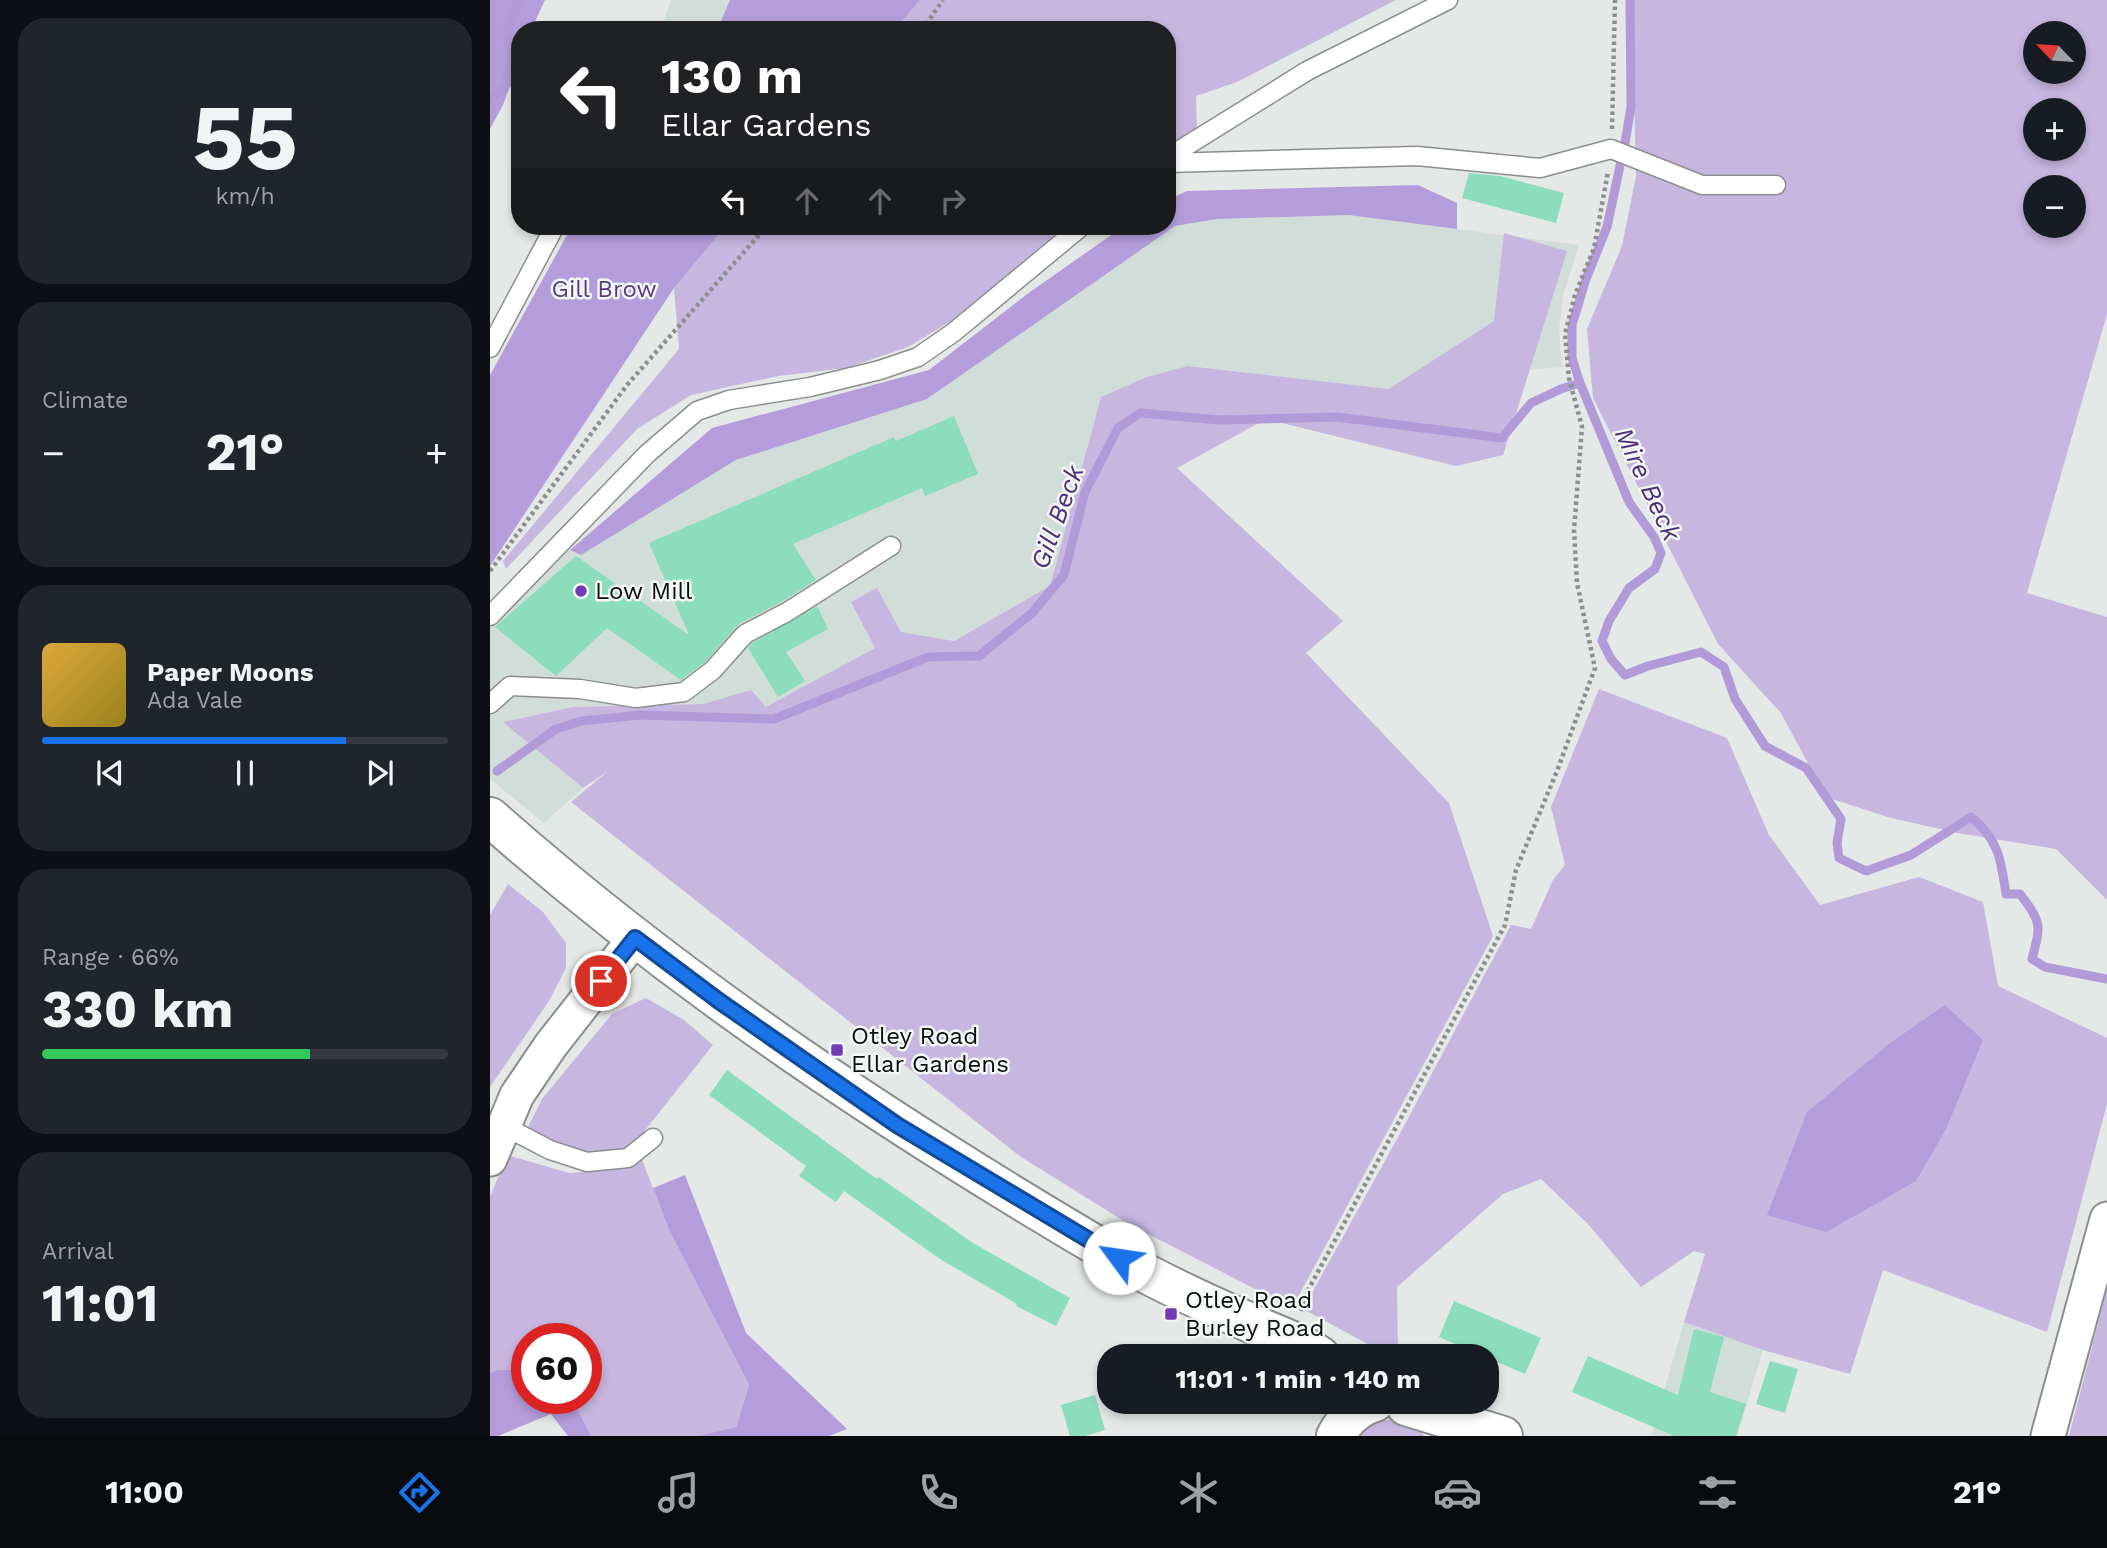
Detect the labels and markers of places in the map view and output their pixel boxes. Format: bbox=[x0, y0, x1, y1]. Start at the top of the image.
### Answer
place label: Low Mill bbox=[595, 577, 693, 605]
marker: Low Mill bbox=[573, 583, 589, 599]
pin bbox=[571, 951, 631, 1011]
place label: Otley Road Ellar Gardens bbox=[851, 1022, 1009, 1078]
marker: Otley Road Ellar Gardens bbox=[829, 1042, 845, 1058]
place label: Otley Road Burley Road bbox=[1185, 1286, 1324, 1342]
marker: Otley Road Burley Road bbox=[1163, 1306, 1179, 1322]

